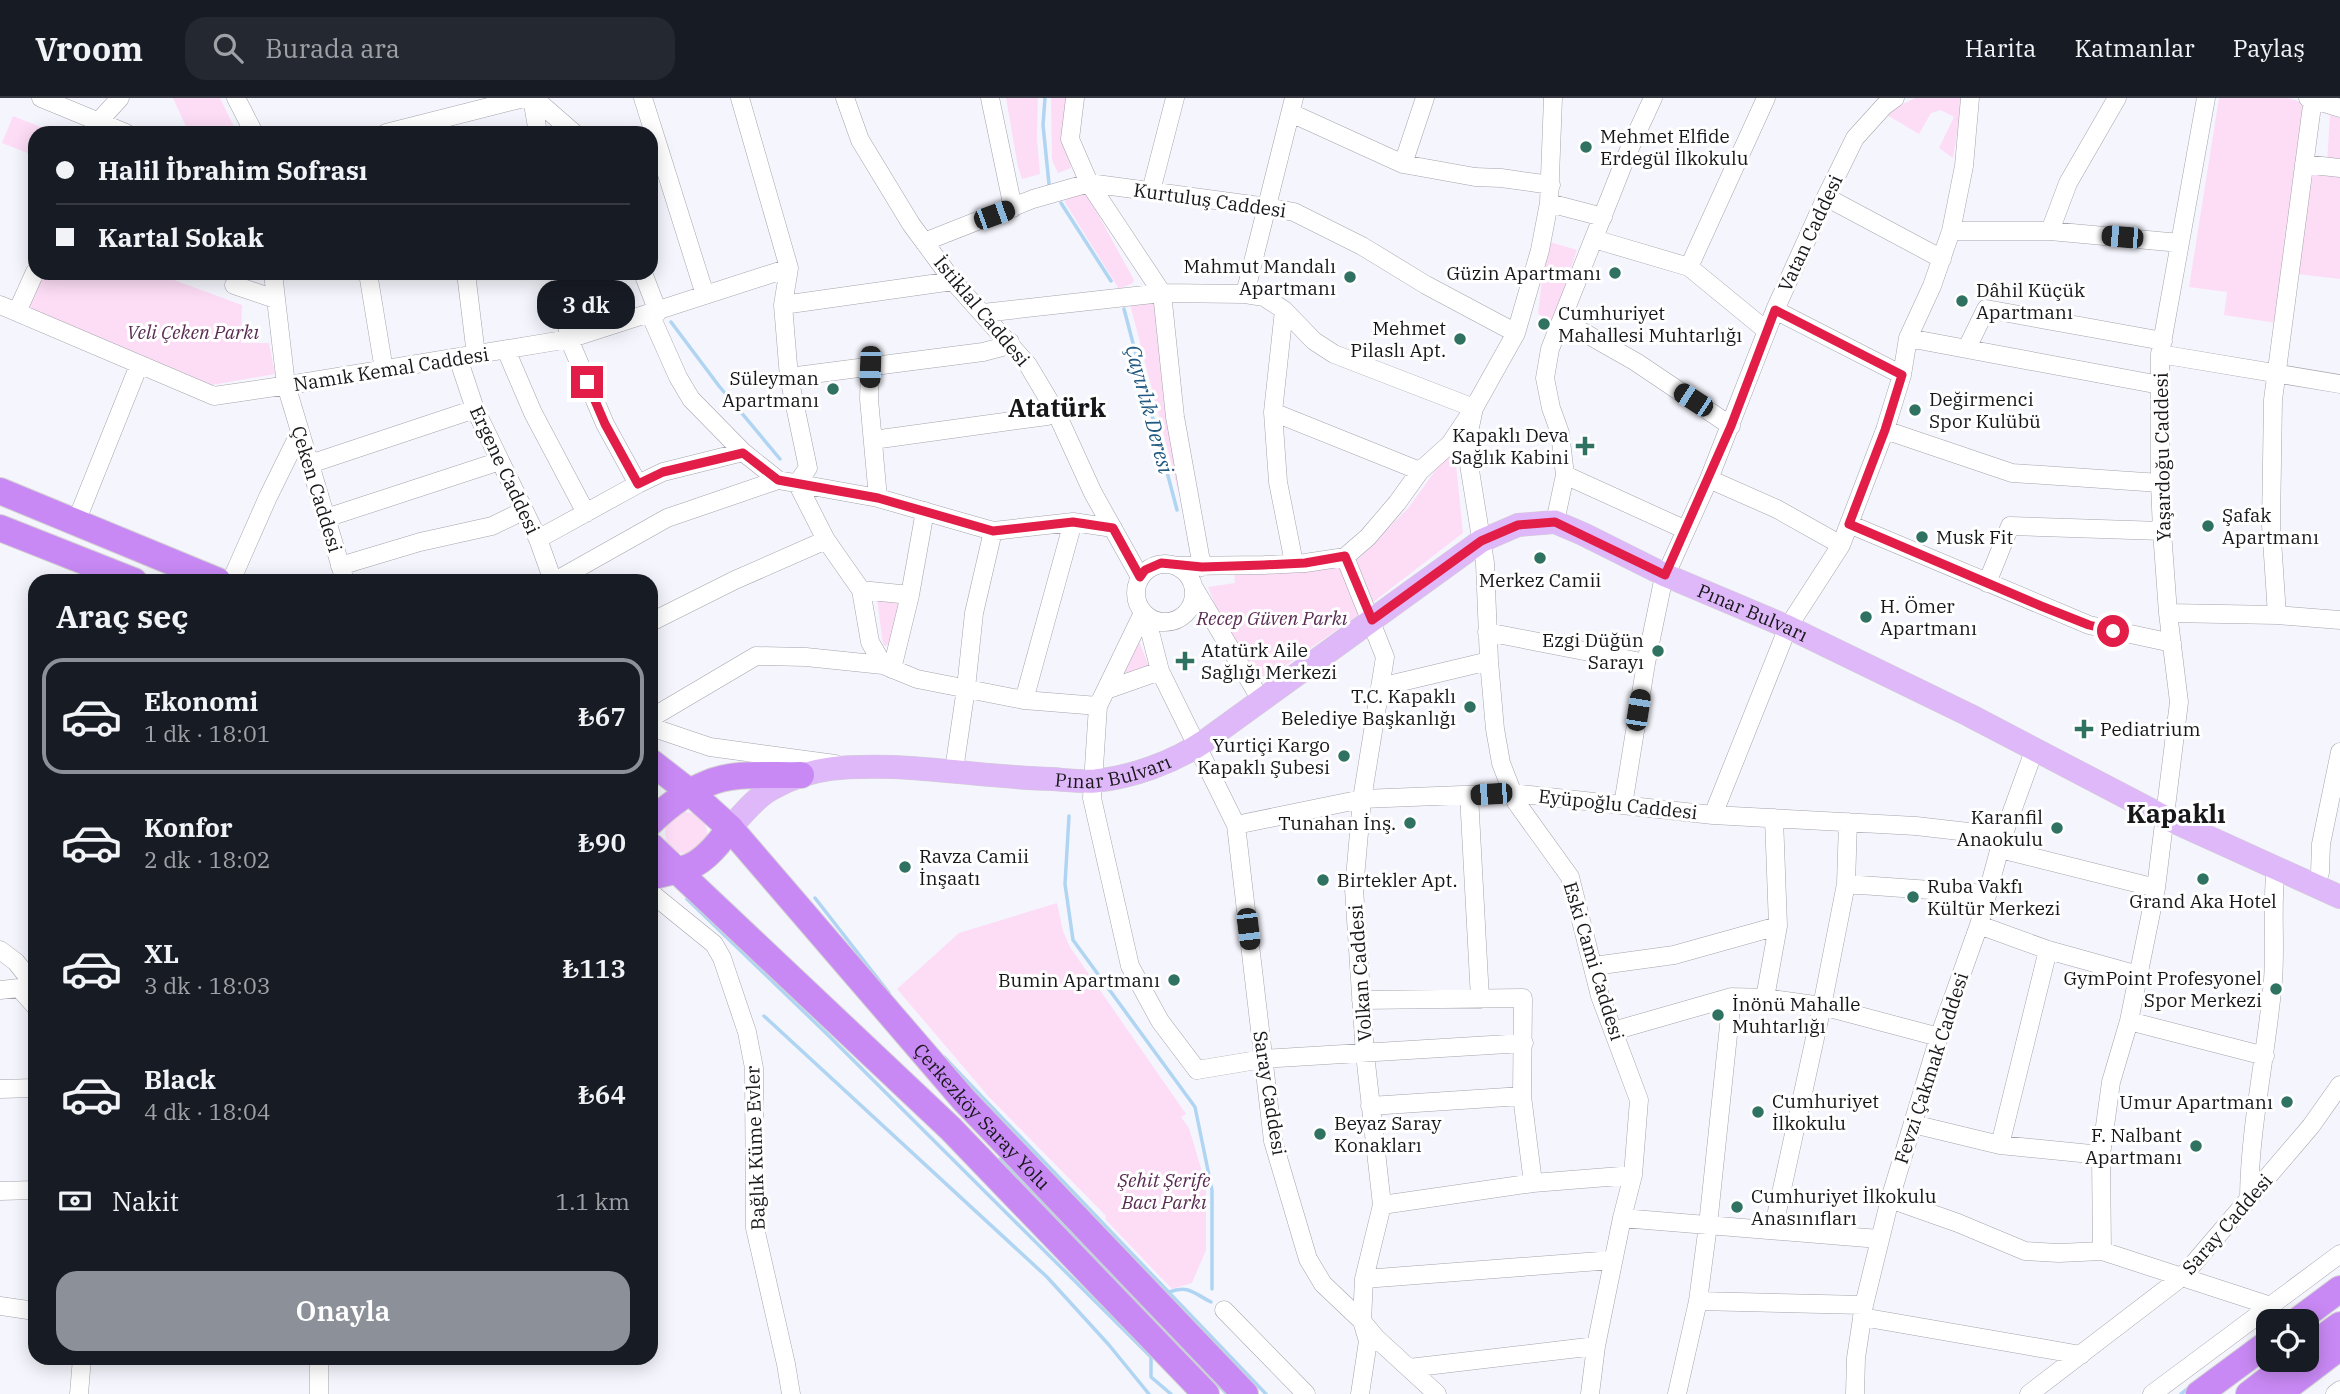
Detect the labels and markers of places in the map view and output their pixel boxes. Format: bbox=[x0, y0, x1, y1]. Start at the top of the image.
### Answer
place label: Mehmet Elfide Erdegül İlkokulu bbox=[1600, 124, 1749, 170]
marker: Mehmet Elfide Erdegül İlkokulu bbox=[1578, 139, 1594, 155]
place label: Mahmut Mandalı Apartmanı bbox=[1184, 254, 1336, 300]
place label: Güzin Apartmanı bbox=[1446, 261, 1601, 285]
marker: Güzin Apartmanı bbox=[1607, 265, 1623, 281]
marker: Mahmut Mandalı Apartmanı bbox=[1342, 269, 1358, 285]
place label: Dâhil Küçük Apartmanı bbox=[1976, 278, 2085, 324]
marker: Dâhil Küçük Apartmanı bbox=[1954, 293, 1970, 309]
place label: Cumhuriyet Mahallesi Muhtarlığı bbox=[1558, 301, 1742, 347]
place label: Mehmet Pilaslı Apt. bbox=[1350, 316, 1446, 362]
marker: Cumhuriyet Mahallesi Muhtarlığı bbox=[1536, 316, 1552, 332]
marker: Mehmet Pilaslı Apt. bbox=[1452, 331, 1468, 347]
place label: Süleyman Apartmanı bbox=[722, 366, 819, 412]
marker: Süleyman Apartmanı bbox=[825, 381, 841, 397]
place label: Değirmenci Spor Kulübü bbox=[1929, 387, 2041, 433]
marker: Değirmenci Spor Kulübü bbox=[1907, 402, 1923, 418]
place label: Kapaklı Deva Sağlık Kabini bbox=[1451, 423, 1569, 469]
marker: Kapaklı Deva Sağlık Kabini bbox=[1575, 436, 1595, 456]
place label: Şafak Apartmanı bbox=[2222, 503, 2319, 549]
marker: Şafak Apartmanı bbox=[2200, 518, 2216, 534]
place label: Musk Fit bbox=[1936, 525, 2014, 549]
marker: Musk Fit bbox=[1914, 529, 1930, 545]
marker: Merkez Camii bbox=[1532, 550, 1548, 566]
place label: Merkez Camii bbox=[1479, 568, 1601, 592]
place label: H. Ömer Apartmanı bbox=[1880, 594, 1977, 640]
marker: H. Ömer Apartmanı bbox=[1858, 609, 1874, 625]
place label: Ezgi Düğün Sarayı bbox=[1542, 628, 1644, 674]
place label: Atatürk Aile Sağlığı Merkezi bbox=[1201, 638, 1337, 684]
marker: Ezgi Düğün Sarayı bbox=[1650, 643, 1666, 659]
marker: Atatürk Aile Sağlığı Merkezi bbox=[1175, 651, 1195, 671]
place label: T.C. Kapaklı Belediye Başkanlığı bbox=[1281, 684, 1456, 730]
marker: T.C. Kapaklı Belediye Başkanlığı bbox=[1462, 699, 1478, 715]
place label: Pediatrium bbox=[2100, 717, 2201, 741]
marker: Pediatrium bbox=[2074, 719, 2094, 739]
place label: Yurtiçi Kargo Kapaklı Şubesi bbox=[1197, 733, 1330, 779]
marker: Yurtiçi Kargo Kapaklı Şubesi bbox=[1336, 748, 1352, 764]
place label: Karanfil Anaokulu bbox=[1957, 805, 2043, 851]
place label: Tunahan İnş. bbox=[1278, 811, 1396, 835]
marker: Tunahan İnş. bbox=[1402, 815, 1418, 831]
marker: Karanfil Anaokulu bbox=[2049, 820, 2065, 836]
place label: Ravza Camii İnşaatı bbox=[919, 844, 1029, 890]
marker: Ravza Camii İnşaatı bbox=[897, 859, 913, 875]
place label: Birtekler Apt. bbox=[1337, 868, 1458, 892]
marker: Grand Aka Hotel bbox=[2195, 871, 2211, 887]
marker: Birtekler Apt. bbox=[1315, 872, 1331, 888]
place label: Ruba Vakfı Kültür Merkezi bbox=[1927, 874, 2060, 920]
marker: Ruba Vakfı Kültür Merkezi bbox=[1905, 889, 1921, 905]
place label: Grand Aka Hotel bbox=[2129, 889, 2277, 913]
place label: GymPoint Profesyonel Spor Merkezi bbox=[2063, 966, 2262, 1012]
place label: Bumin Apartmanı bbox=[998, 968, 1160, 992]
marker: Bumin Apartmanı bbox=[1166, 972, 1182, 988]
marker: GymPoint Profesyonel Spor Merkezi bbox=[2268, 981, 2284, 997]
place label: İnönü Mahalle Muhtarlığı bbox=[1732, 992, 1861, 1038]
marker: İnönü Mahalle Muhtarlığı bbox=[1710, 1007, 1726, 1023]
place label: Cumhuriyet İlkokulu bbox=[1772, 1089, 1879, 1135]
place label: Umur Apartmanı bbox=[2119, 1090, 2273, 1114]
marker: Umur Apartmanı bbox=[2279, 1094, 2295, 1110]
marker: Cumhuriyet İlkokulu bbox=[1750, 1104, 1766, 1120]
place label: Beyaz Saray Konakları bbox=[1334, 1111, 1442, 1157]
place label: F. Nalbant Apartmanı bbox=[2085, 1123, 2182, 1169]
marker: Beyaz Saray Konakları bbox=[1312, 1126, 1328, 1142]
marker: F. Nalbant Apartmanı bbox=[2188, 1138, 2204, 1154]
place label: Cumhuriyet İlkokulu Anasınıfları bbox=[1751, 1184, 1937, 1230]
marker: Cumhuriyet İlkokulu Anasınıfları bbox=[1729, 1199, 1745, 1215]

